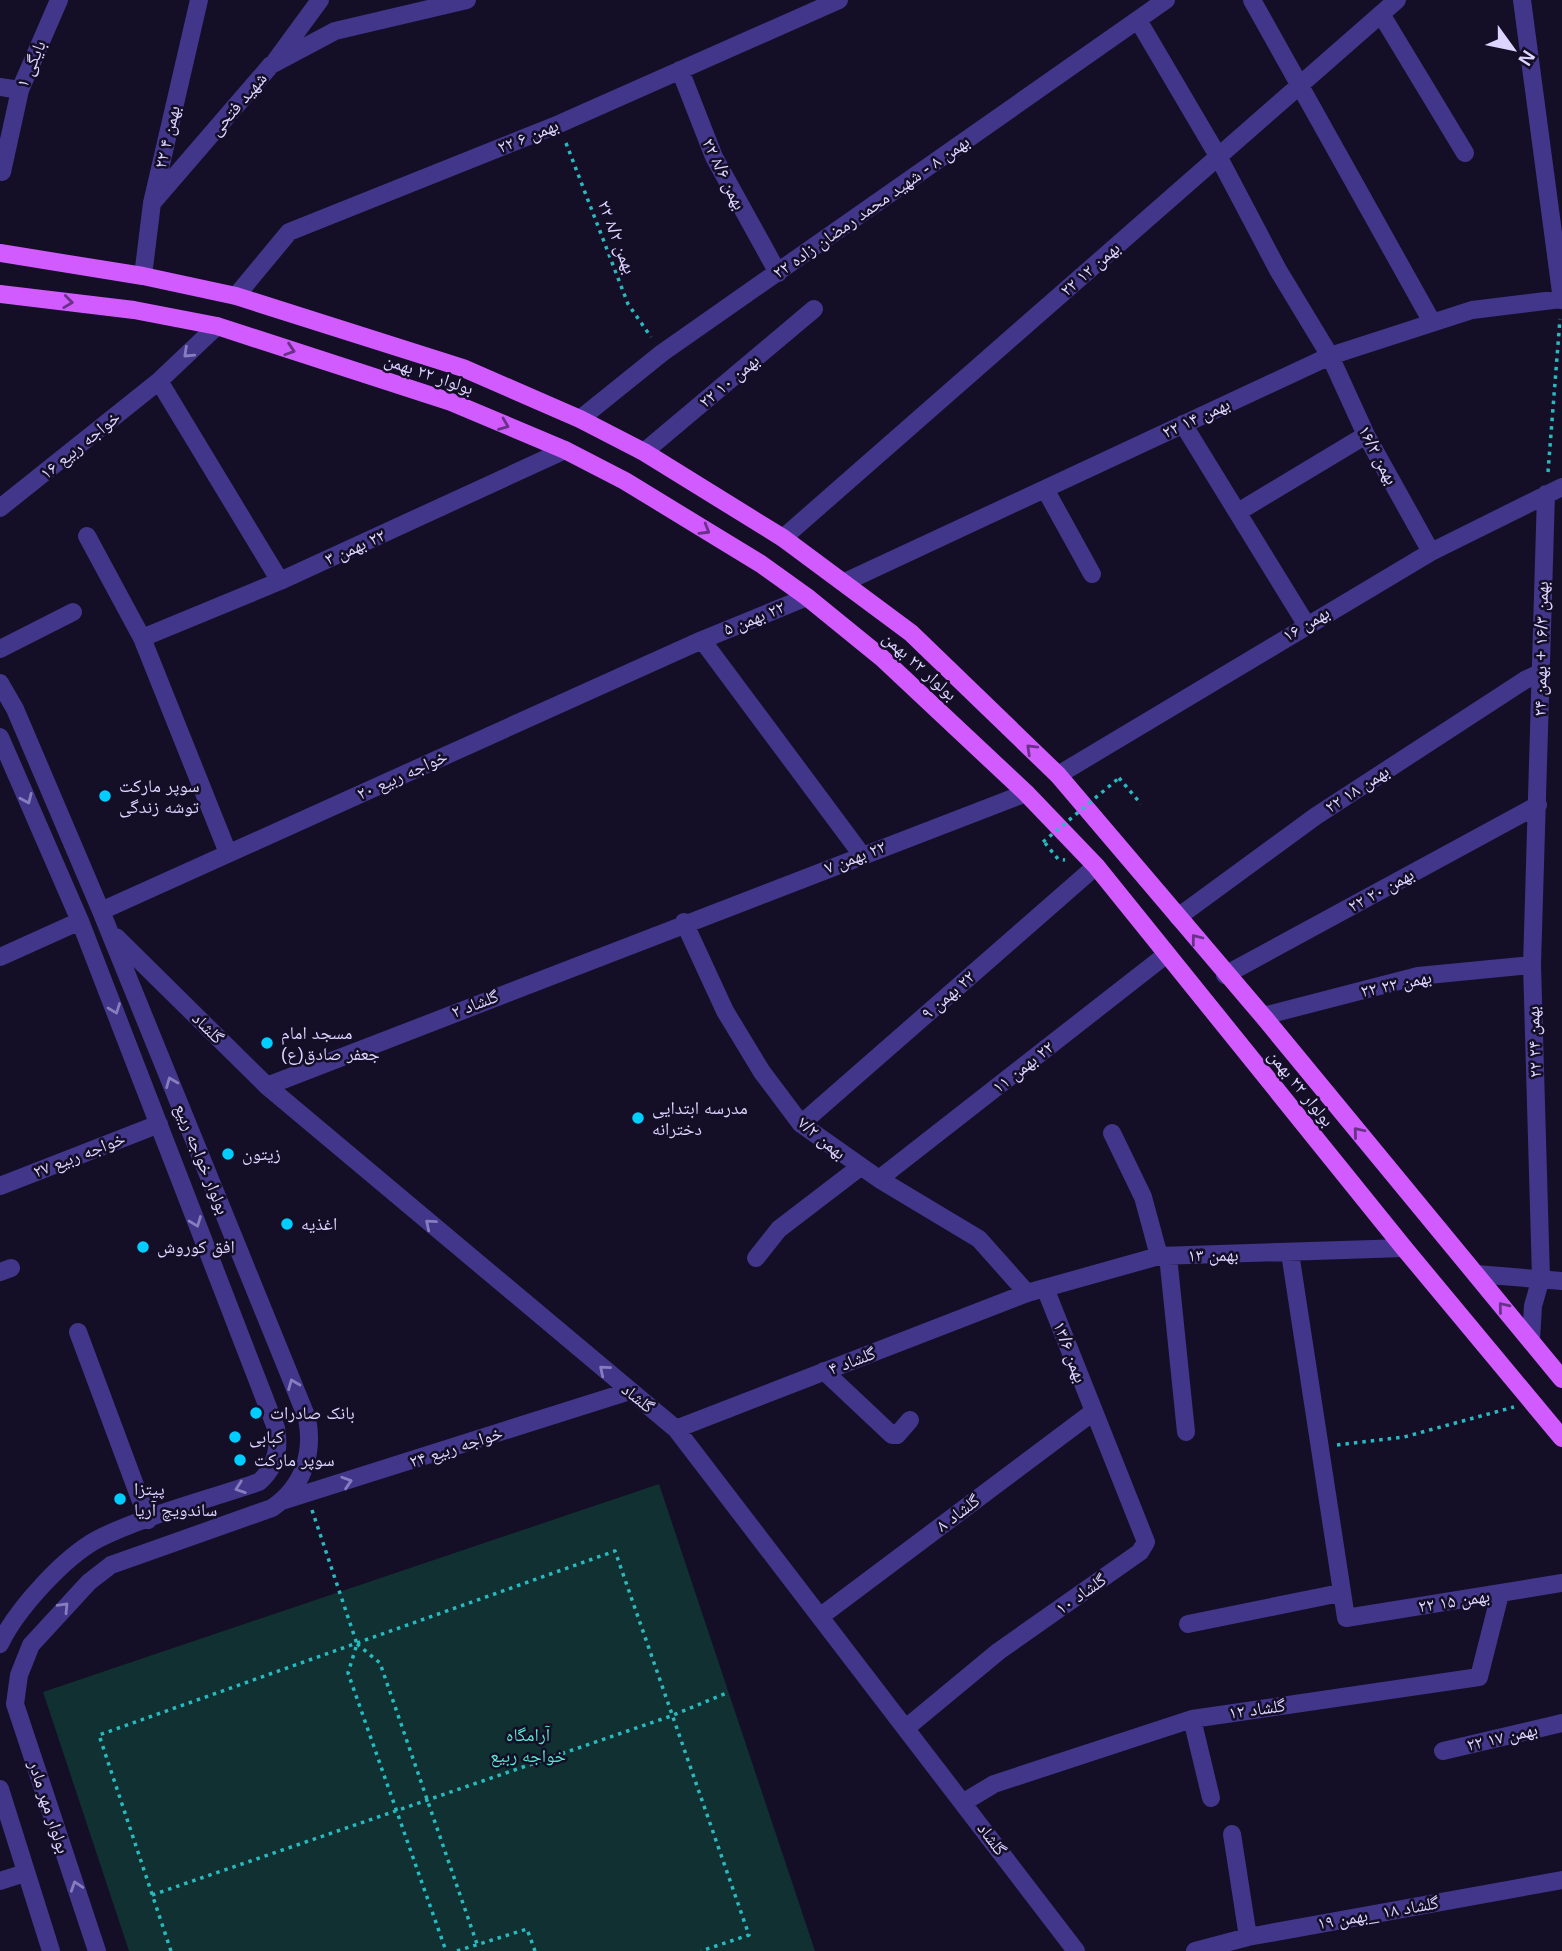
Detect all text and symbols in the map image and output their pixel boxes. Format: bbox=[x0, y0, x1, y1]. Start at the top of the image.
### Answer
north arrow bbox=[1478, 14, 1548, 84]
street label: بایگی ۱ bbox=[12, 37, 51, 91]
text: N bbox=[1514, 47, 1539, 69]
street label: شهید فتحی bbox=[205, 68, 272, 140]
street label: ۲۲ بهمن ۴ bbox=[150, 104, 185, 171]
street label: ۲۲ بهمن ۶ bbox=[495, 115, 562, 158]
street label: ۲۲ بهمن ۸ - شهید محمد رمضان زاده bbox=[769, 131, 974, 283]
street label: ۲۲ بهمن ۸/۶ bbox=[697, 135, 750, 214]
street label: ۲۲ بهمن ۸/۲ bbox=[593, 197, 640, 277]
street label: ۲۲ بهمن ۱۲ bbox=[1056, 238, 1124, 301]
one-way arrow bbox=[62, 295, 74, 310]
one-way arrow bbox=[283, 341, 295, 356]
one-way arrow bbox=[183, 345, 196, 358]
street label: بولوار ۲۲ بهمن bbox=[382, 349, 476, 400]
street label: ۲۲ بهمن ۱۰ bbox=[695, 350, 764, 413]
street label: ۲۲ بهمن ۱۴ bbox=[1159, 394, 1233, 443]
street label: خواجه ربیع ۱۶ bbox=[36, 407, 125, 485]
one-way arrow bbox=[498, 416, 510, 430]
street label: بهمن ۱۶/۲ bbox=[1353, 422, 1402, 488]
one-way arrow bbox=[698, 522, 711, 535]
street label: ٢٢ بهمن ۳ bbox=[322, 525, 389, 570]
street label: بهمن ۱۶/۳ + بهمن ۲۴ bbox=[1530, 581, 1553, 717]
street label: ٢٢ بهمن ۵ bbox=[721, 597, 788, 640]
street label: بهمن ۱۶ bbox=[1279, 602, 1334, 647]
street label: بولوار ۲۲ بهمن bbox=[878, 628, 961, 705]
one-way arrow bbox=[1026, 745, 1039, 758]
street label: خواجه ربیع ۲۰ bbox=[354, 746, 451, 806]
street label: ۲۲ بهمن ۱۸ bbox=[1321, 761, 1393, 818]
place label: سوپر مارکت توشه زندگی bbox=[119, 776, 200, 818]
marker: سوپر مارکت توشه زندگی bbox=[97, 788, 113, 804]
one-way arrow bbox=[19, 792, 33, 805]
street label: ٢٢ بهمن ٧ bbox=[822, 836, 889, 879]
street label: ۲۲ بهمن ۲۰ bbox=[1345, 864, 1418, 917]
one-way arrow bbox=[1191, 935, 1204, 947]
street label: ٢٢ بهمن ۹ bbox=[917, 966, 979, 1024]
street label: ۲۲ بهمن ۲۲ bbox=[1359, 967, 1434, 1002]
street label: گلشاد ۲ bbox=[449, 986, 502, 1022]
one-way arrow bbox=[106, 1003, 120, 1015]
street label: ۲۲ بهمن ۲۴ bbox=[1523, 1006, 1546, 1078]
street label: گلشاد bbox=[188, 1008, 228, 1048]
place label: مسجد امام جعفر صادق(ع) bbox=[281, 1023, 380, 1065]
marker: مسجد امام جعفر صادق(ع) bbox=[259, 1035, 275, 1051]
street label: ٢٢ بهمن ١١ bbox=[988, 1037, 1058, 1098]
street label: بولوار ۲۲ بهمن bbox=[1263, 1046, 1338, 1131]
one-way arrow bbox=[165, 1077, 179, 1089]
place label: مدرسه ابتدایی دخترانه bbox=[652, 1098, 748, 1139]
street label: بولوار خواجه ربیع bbox=[169, 1101, 233, 1218]
marker: مدرسه ابتدایی دخترانه bbox=[630, 1110, 646, 1126]
street label: بهمن ۷/۲ bbox=[793, 1113, 850, 1164]
one-way arrow bbox=[1354, 1127, 1367, 1139]
street label: خواجه ربیع ۲۷ bbox=[30, 1128, 129, 1184]
place label: زیتون bbox=[242, 1144, 281, 1165]
marker: زیتون bbox=[220, 1146, 236, 1162]
place label: اغذیه bbox=[301, 1214, 337, 1234]
one-way arrow bbox=[188, 1215, 202, 1227]
marker: اغذیه bbox=[279, 1216, 295, 1232]
one-way arrow bbox=[426, 1219, 438, 1232]
place label: افق کوروش bbox=[157, 1237, 235, 1258]
marker: افق کوروش bbox=[135, 1239, 151, 1255]
street label: بهمن ۱۳ bbox=[1187, 1245, 1239, 1266]
one-way arrow bbox=[1499, 1303, 1512, 1315]
street label: بهمن ۱۳/۶ bbox=[1048, 1319, 1091, 1386]
street label: گلشاد ۴ bbox=[826, 1343, 879, 1379]
one-way arrow bbox=[600, 1366, 613, 1378]
one-way arrow bbox=[288, 1378, 302, 1390]
street label: گلشاد bbox=[618, 1379, 659, 1417]
place label: بانک صادرات bbox=[270, 1403, 355, 1424]
marker: بانک صادرات bbox=[248, 1405, 264, 1421]
street label: خواجه ربیع ۲۴ bbox=[407, 1423, 506, 1473]
place label: کبابی bbox=[249, 1427, 284, 1448]
marker: کبابی bbox=[227, 1429, 243, 1445]
place label: سوپر مارکت bbox=[254, 1450, 335, 1471]
marker: سوپر مارکت bbox=[232, 1452, 248, 1468]
one-way arrow bbox=[341, 1475, 353, 1490]
place label: پیتزا ساندویچ آریا bbox=[134, 1479, 217, 1522]
one-way arrow bbox=[234, 1480, 246, 1494]
street label: گلشاد ۸ bbox=[932, 1490, 984, 1536]
marker: پیتزا ساندویچ آریا bbox=[112, 1491, 128, 1507]
street label: گلشاد ۱۰ bbox=[1052, 1569, 1111, 1619]
street label: ۲۲ بهمن ۱۵ bbox=[1417, 1585, 1491, 1618]
one-way arrow bbox=[56, 1603, 69, 1616]
street label: گلشاد ۱۲ bbox=[1227, 1695, 1287, 1723]
street label: ۲۲ بهمن ۱۷ bbox=[1465, 1719, 1540, 1756]
park label: آرامگاه خواجه ربیع bbox=[490, 1725, 566, 1768]
street label: بولوار مهر مادر bbox=[24, 1757, 73, 1856]
street label: گلشاد bbox=[973, 1819, 1011, 1860]
one-way arrow bbox=[70, 1881, 84, 1893]
street label: گلشاد ۱۸ _بهمن ۱۹ bbox=[1316, 1892, 1441, 1935]

